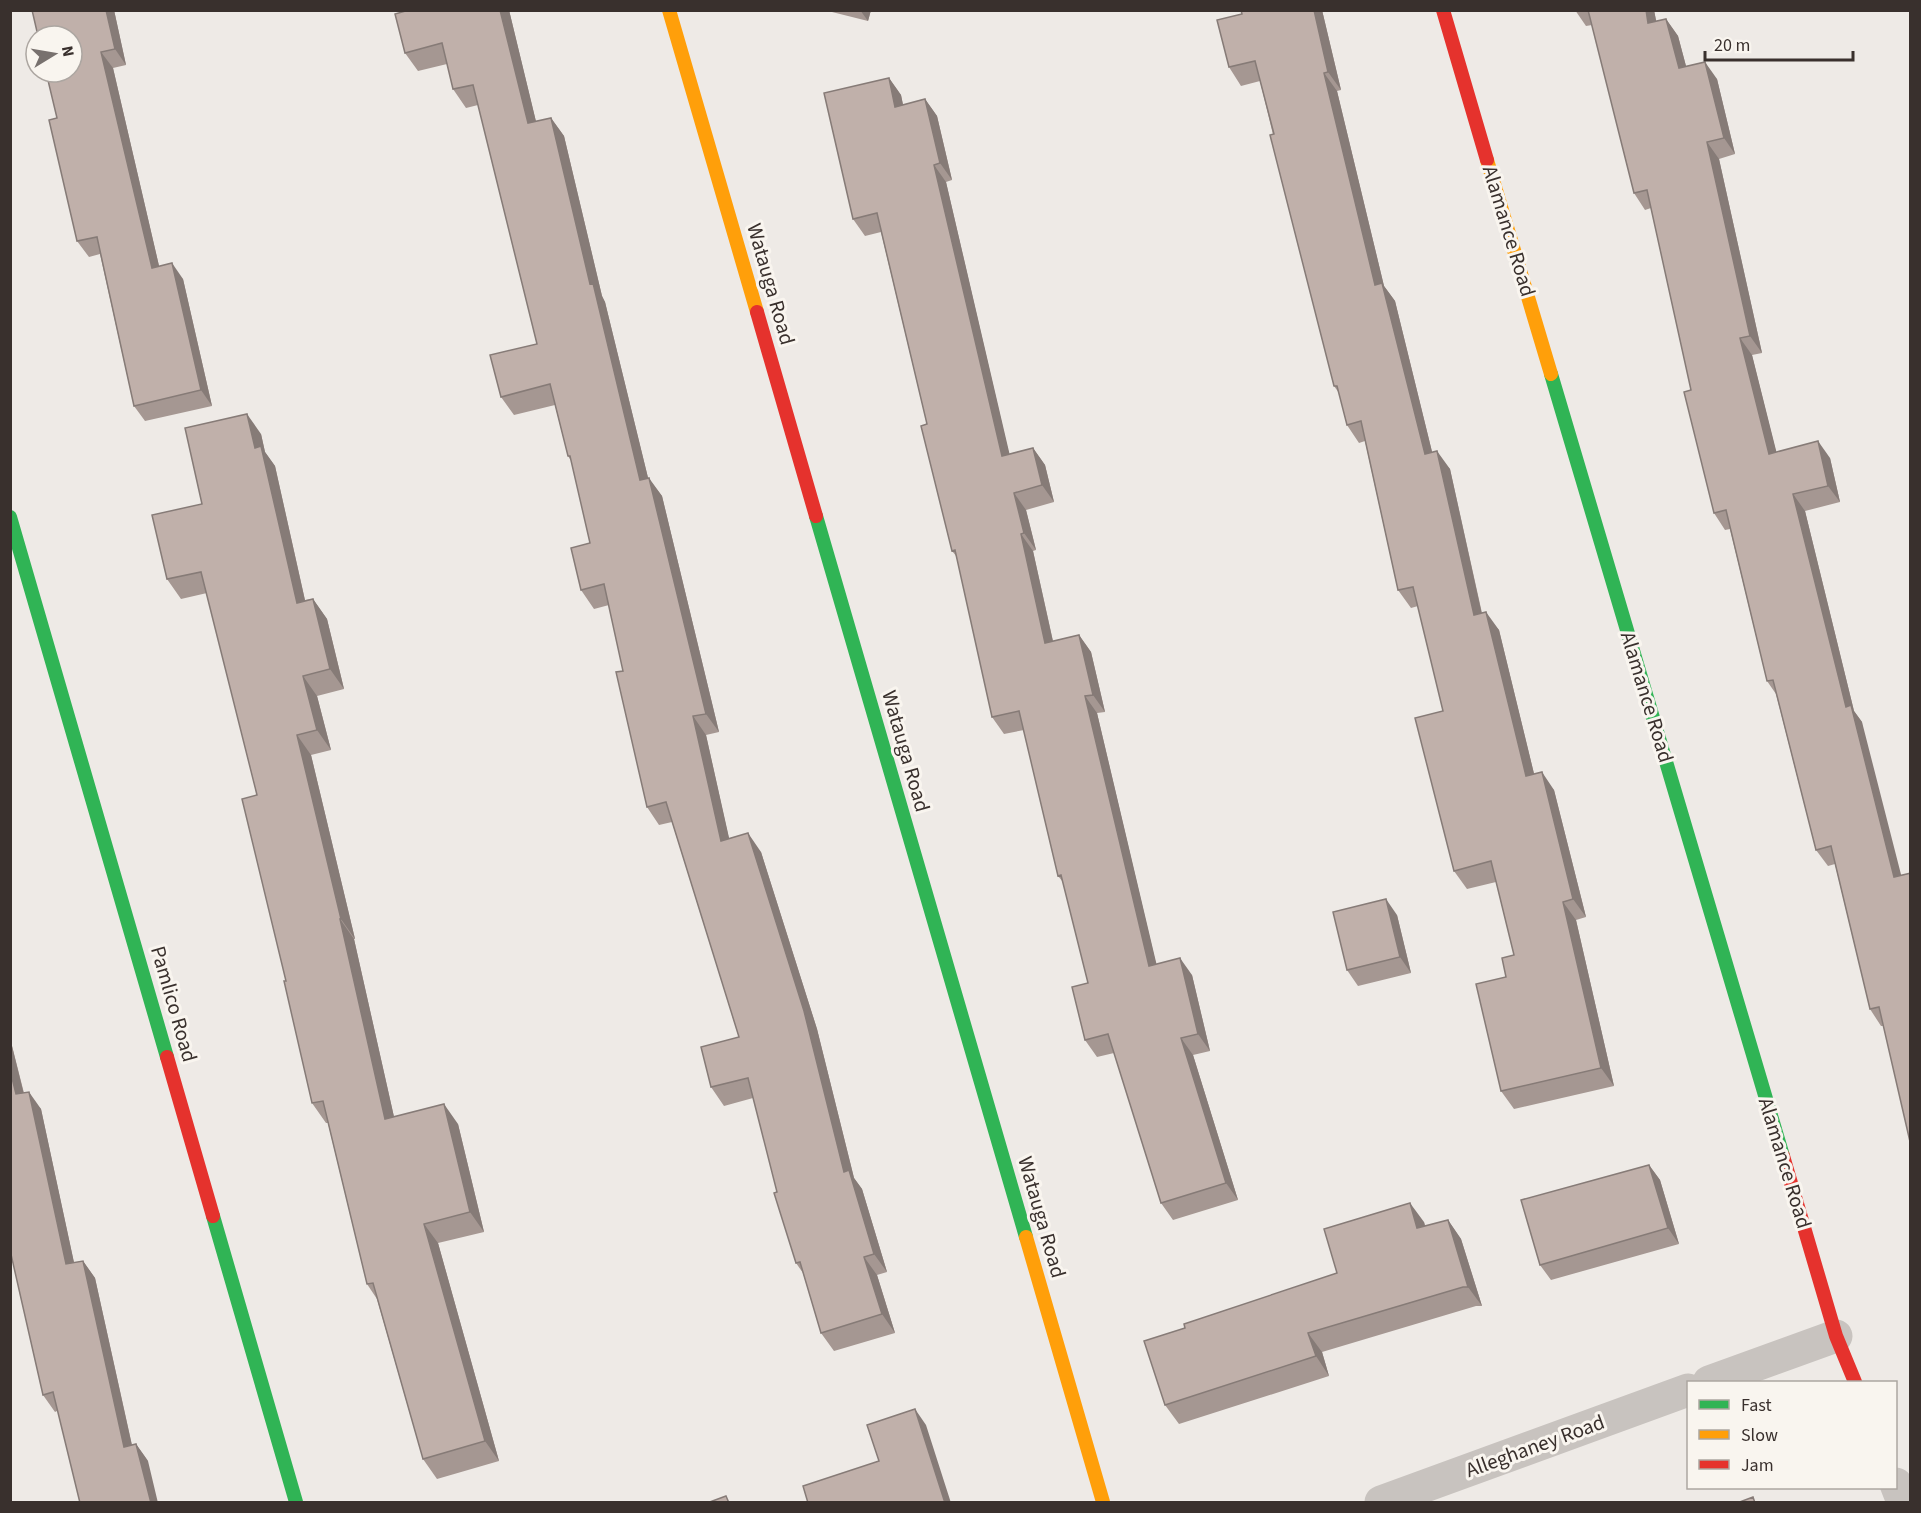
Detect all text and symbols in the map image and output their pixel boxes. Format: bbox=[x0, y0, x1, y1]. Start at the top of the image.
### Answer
north arrow bbox=[24, 24, 84, 84]
scale bar bbox=[1705, 24, 1854, 62]
text: 20 m bbox=[1714, 33, 1750, 58]
text: N bbox=[56, 44, 80, 59]
street label: Alamance Road bbox=[1475, 162, 1543, 300]
street label: Watauga Road bbox=[739, 220, 803, 348]
street label: Alamance Road bbox=[1613, 628, 1681, 766]
street label: Watauga Road bbox=[874, 687, 938, 815]
street label: Pamlico Road bbox=[143, 943, 205, 1065]
street label: Alamance Road bbox=[1751, 1094, 1819, 1232]
street label: Watauga Road bbox=[1010, 1153, 1074, 1281]
legend bbox=[1687, 1381, 1897, 1489]
text: Fast bbox=[1741, 1393, 1772, 1418]
street label: Alleghaney Road bbox=[1461, 1407, 1609, 1485]
text: Slow bbox=[1741, 1423, 1778, 1448]
text: Jam bbox=[1741, 1453, 1774, 1478]

